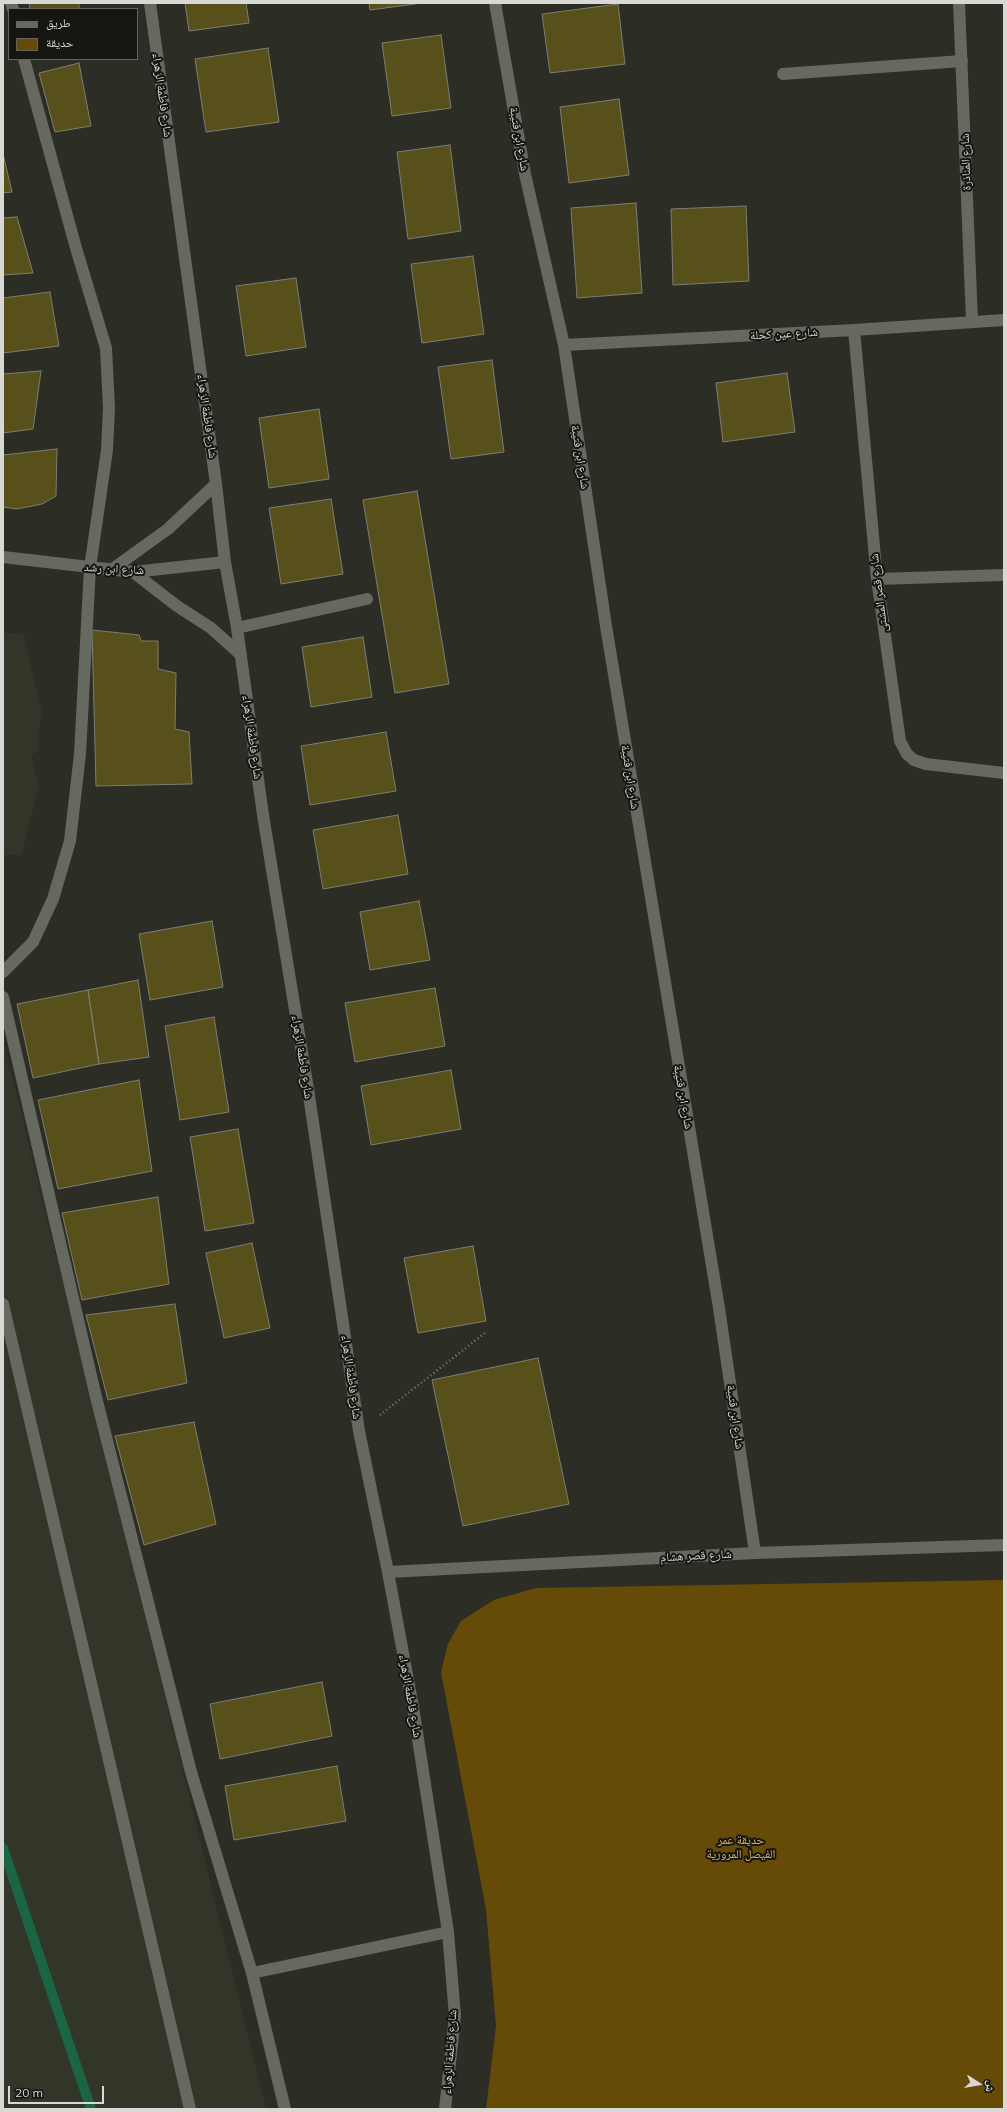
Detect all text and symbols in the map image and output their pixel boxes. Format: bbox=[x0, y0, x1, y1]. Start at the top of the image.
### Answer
legend bbox=[8, 8, 138, 60]
text: طريق bbox=[46, 15, 71, 30]
text: حديقة bbox=[46, 35, 74, 50]
street label: شارع فاطمة الزهراء bbox=[149, 52, 175, 138]
street label: شارع ابن قتيبة bbox=[506, 106, 532, 172]
street label: شارع المناذرة bbox=[958, 133, 974, 191]
street label: شارع عين كحلة bbox=[750, 325, 818, 343]
street label: شارع فاطمة الزهراء bbox=[194, 373, 220, 459]
street label: شارع ابن قتيبة bbox=[568, 424, 592, 490]
street label: شارع قصر المشتى bbox=[867, 553, 891, 633]
street label: شارع ابن رشد bbox=[83, 560, 145, 578]
street label: شارع فاطمة الزهراء bbox=[239, 694, 265, 780]
street label: شارع ابن قتيبة bbox=[618, 744, 642, 810]
street label: شارع فاطمة الزهراء bbox=[288, 1014, 316, 1100]
street label: شارع ابن قتيبة bbox=[670, 1064, 696, 1130]
street label: شارع فاطمة الزهراء bbox=[338, 1334, 364, 1420]
street label: شارع ابن قتيبة bbox=[723, 1384, 747, 1450]
street label: شارع قصر هشام bbox=[660, 1547, 732, 1565]
street label: شارع فاطمة الزهراء bbox=[396, 1653, 424, 1739]
park label: حديقة عمر الفيصل المرورية bbox=[707, 1833, 775, 1861]
street label: شارع فاطمة الزهراء bbox=[440, 2009, 460, 2095]
north arrow bbox=[959, 2064, 999, 2104]
scale bar bbox=[10, 2078, 106, 2104]
text: ش bbox=[983, 2079, 999, 2094]
text: 20 m bbox=[15, 2085, 43, 2100]

